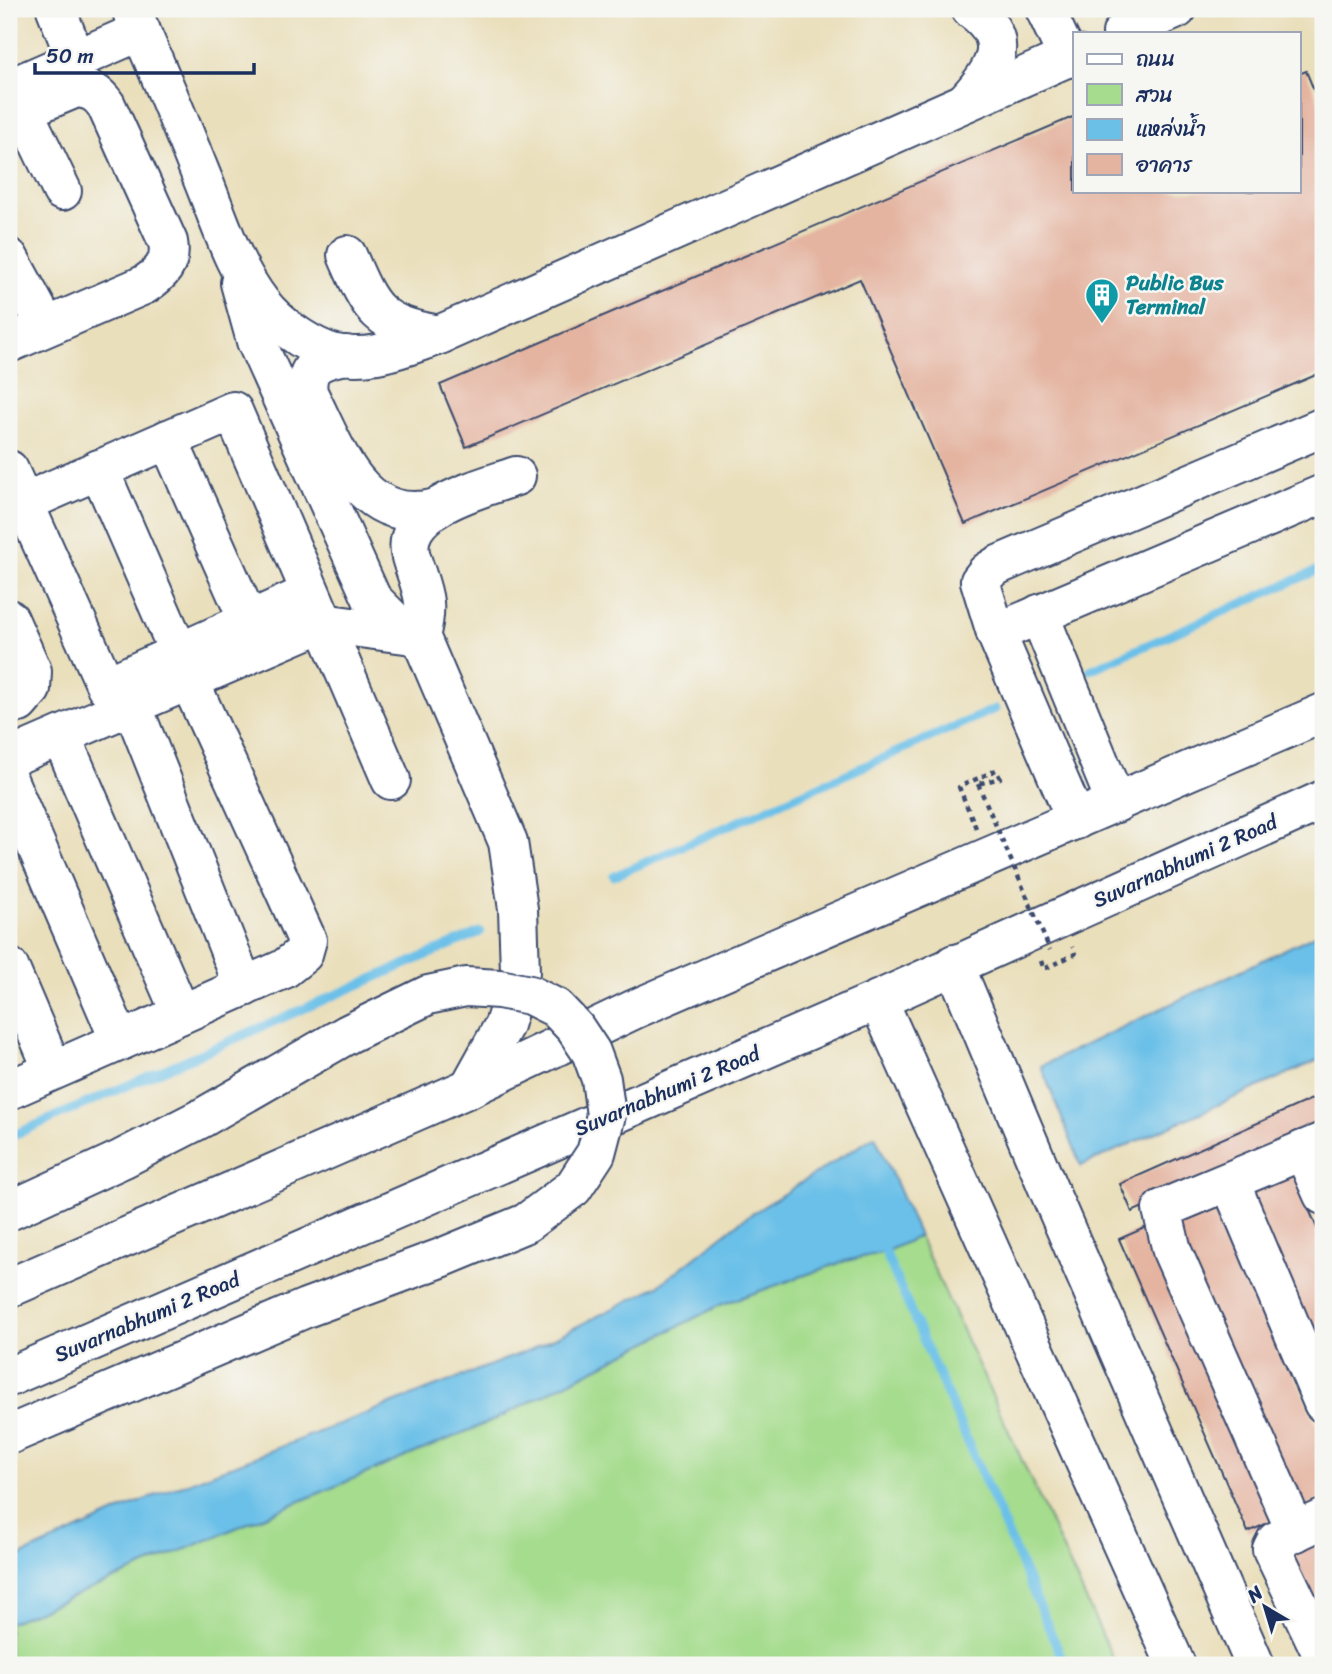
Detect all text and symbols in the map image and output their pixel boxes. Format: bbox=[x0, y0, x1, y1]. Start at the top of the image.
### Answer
scale bar bbox=[35, 32, 254, 76]
legend bbox=[1073, 32, 1300, 192]
text: 50 m bbox=[46, 37, 94, 75]
text: ถนน bbox=[1136, 40, 1175, 78]
text: สวน bbox=[1135, 76, 1173, 114]
text: แหล่งน้ำ bbox=[1136, 110, 1206, 148]
text: อาคาร bbox=[1135, 146, 1193, 184]
place label: Public Bus Terminal bbox=[1126, 264, 1225, 326]
building icon: Public Bus Terminal bbox=[1083, 276, 1121, 325]
street label: Suvarnabhumi 2 Road bbox=[1086, 802, 1285, 919]
street label: Suvarnabhumi 2 Road bbox=[568, 1034, 768, 1147]
street label: Suvarnabhumi 2 Road bbox=[48, 1260, 248, 1373]
north arrow bbox=[1230, 1572, 1300, 1642]
text: N bbox=[1239, 1576, 1271, 1612]

